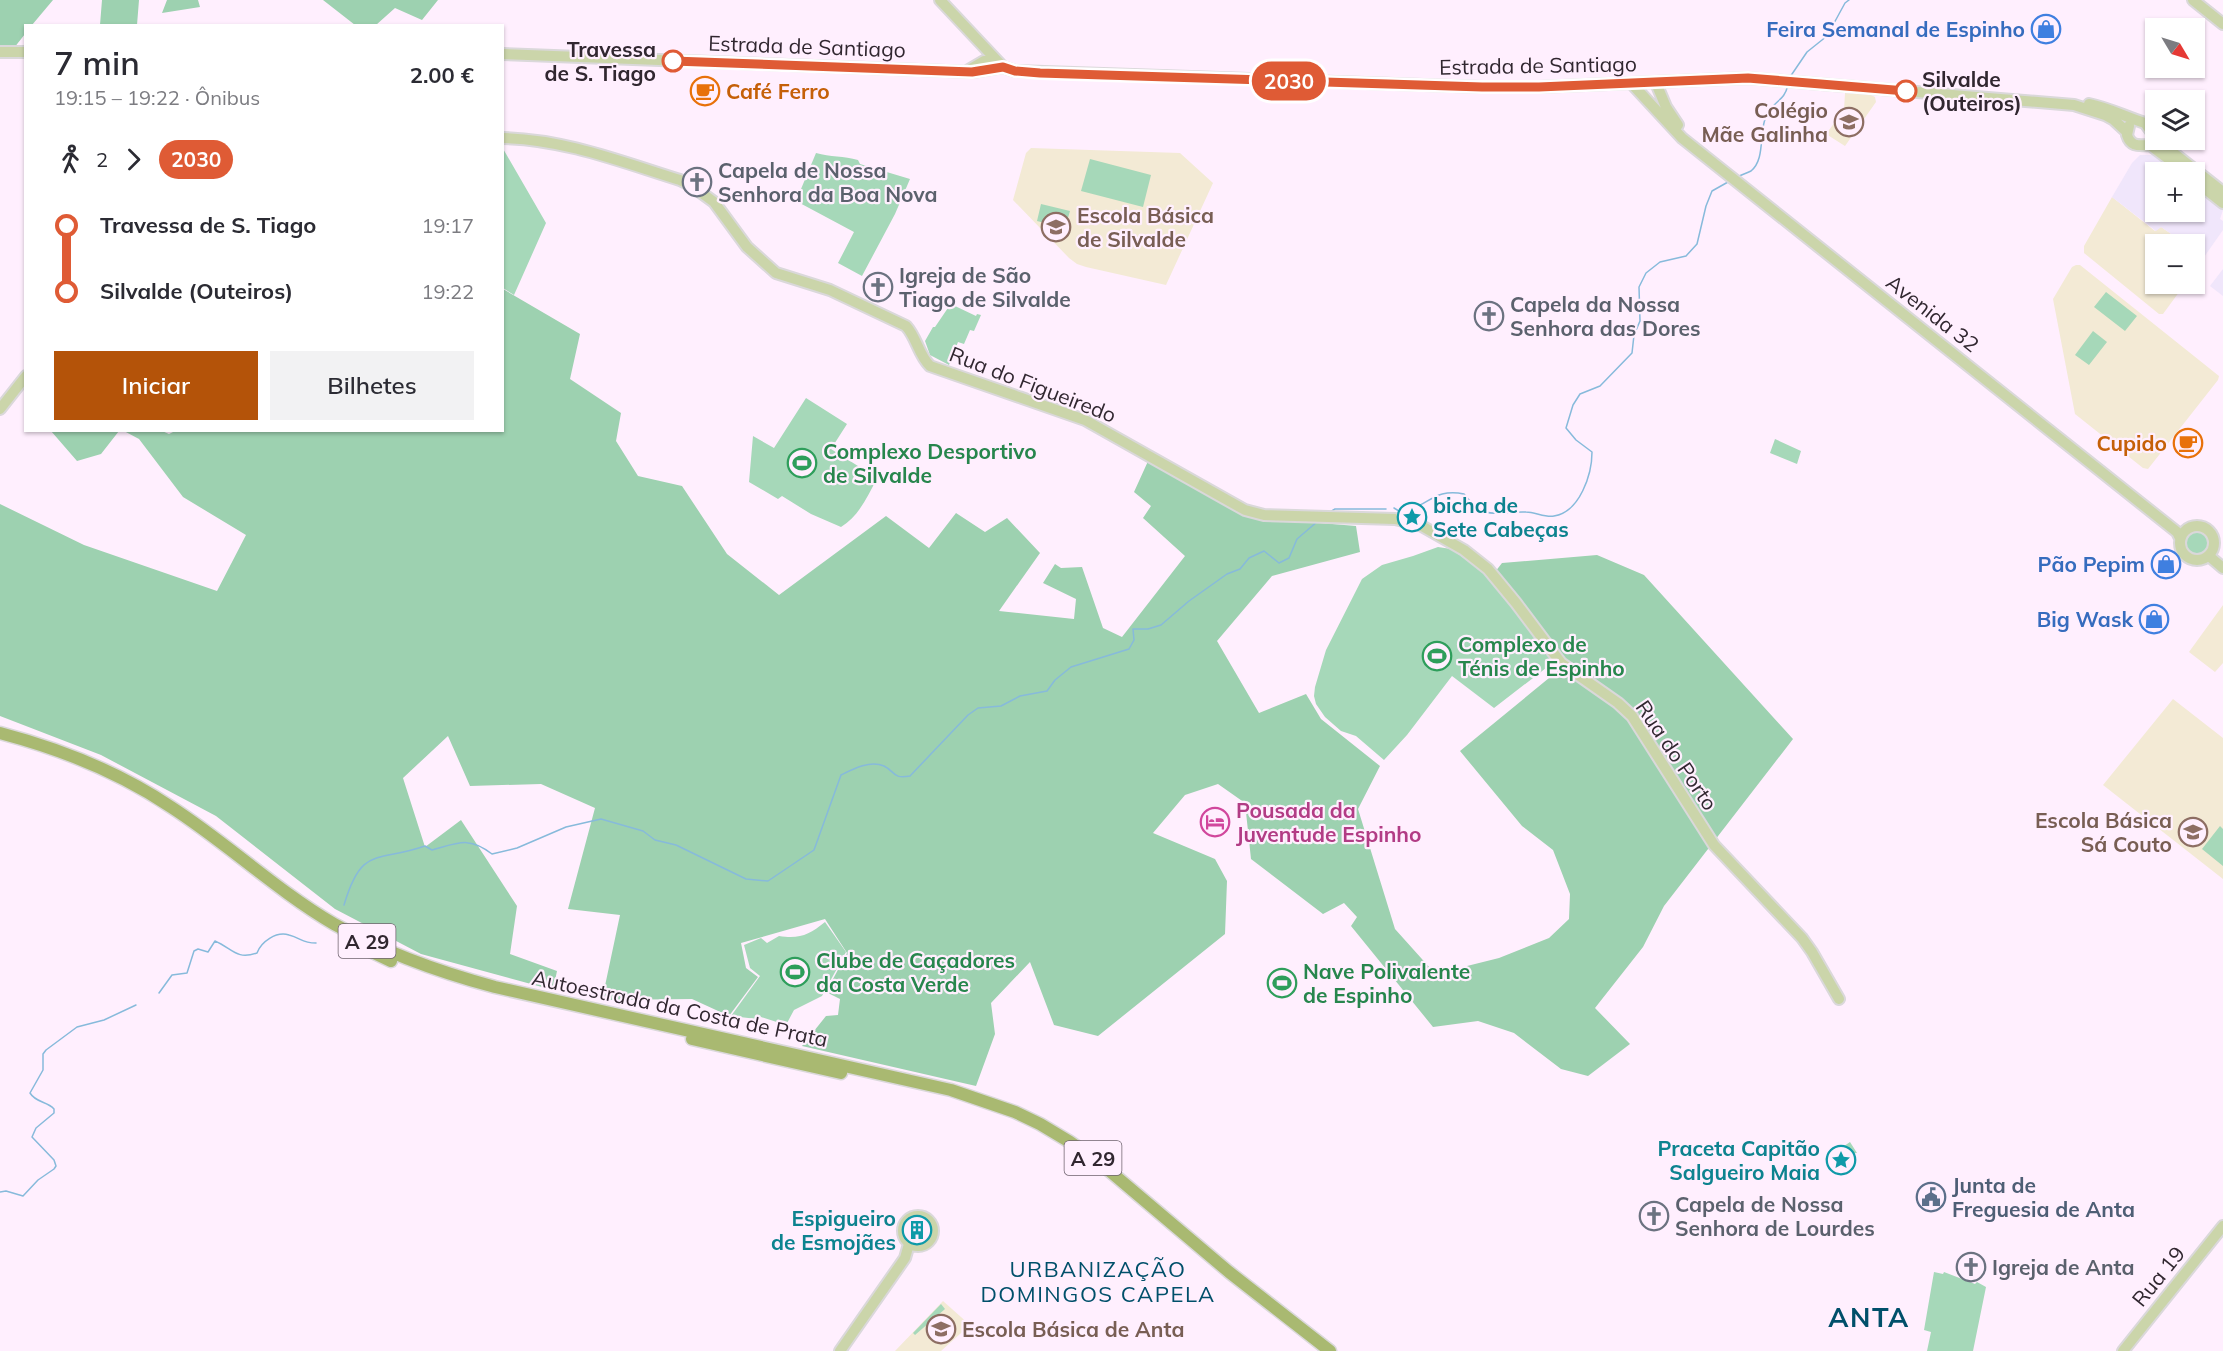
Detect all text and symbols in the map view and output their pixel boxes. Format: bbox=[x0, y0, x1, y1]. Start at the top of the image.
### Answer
shop icon: Feira Semanal de Espinho bbox=[2030, 13, 2062, 45]
place label: Feira Semanal de Espinho bbox=[1766, 16, 2025, 42]
north arrow bbox=[2145, 18, 2205, 78]
map controls bbox=[2145, 18, 2205, 294]
street label: Estrada de Santiago bbox=[708, 30, 906, 62]
place label: Travessa de S. Tiago bbox=[544, 36, 656, 86]
text: 7 min bbox=[54, 42, 140, 83]
marker: Travessa de S. Tiago bbox=[662, 50, 684, 72]
street label: Estrada de Santiago bbox=[1439, 50, 1637, 80]
text: 2.00 € bbox=[410, 61, 474, 89]
line badge: 2030 bbox=[1247, 62, 1331, 100]
place label: Silvalde (Outeiros) bbox=[1922, 66, 2022, 116]
text: 2030 bbox=[1264, 68, 1314, 94]
cafe icon: Café Ferro bbox=[689, 75, 721, 107]
place label: Café Ferro bbox=[726, 78, 830, 104]
marker: Silvalde (Outeiros) bbox=[1895, 80, 1917, 102]
text: 19:15 – 19:22 · Ônibus bbox=[54, 85, 260, 110]
button: layers bbox=[2145, 90, 2205, 150]
place label: Colégio Mãe Galinha bbox=[1702, 97, 1828, 147]
school or university icon: Colégio Mãe Galinha bbox=[1833, 106, 1865, 138]
icon: walk bbox=[54, 143, 87, 176]
icon: forward bbox=[117, 143, 150, 176]
text: 2030 bbox=[171, 146, 221, 172]
text: 2 bbox=[96, 147, 108, 172]
place label: Capela de Nossa Senhora da Boa Nova bbox=[718, 157, 938, 207]
button: + bbox=[2145, 162, 2205, 222]
church icon: Capela de Nossa Senhora da Boa Nova bbox=[681, 166, 713, 198]
place label: Escola Básica de Silvalde bbox=[1077, 202, 1214, 252]
text: Travessa de S. Tiago bbox=[100, 211, 316, 239]
school or university icon: Escola Básica de Silvalde bbox=[1040, 211, 1072, 243]
text: 19:17 bbox=[421, 213, 474, 238]
button: − bbox=[2145, 234, 2205, 294]
place label: Igreja de São Tiago de Silvalde bbox=[899, 262, 1071, 312]
street label: Avenida 32 bbox=[1881, 269, 1985, 357]
church icon: Igreja de São Tiago de Silvalde bbox=[862, 271, 894, 303]
text: Silvalde (Outeiros) bbox=[100, 277, 293, 305]
text: 19:22 bbox=[421, 279, 474, 304]
place label: Capela da Nossa Senhora das Dores bbox=[1510, 291, 1701, 341]
church icon: Capela da Nossa Senhora das Dores bbox=[1473, 300, 1505, 332]
street label: Rua do Figueiredo bbox=[946, 340, 1120, 428]
button: Iniciar bbox=[54, 351, 258, 420]
button: Bilhetes bbox=[270, 351, 474, 420]
cafe icon: Cupido bbox=[2172, 427, 2204, 459]
place label: Cupido bbox=[2096, 430, 2167, 456]
place label: Complexo Desportivo de Silvalde bbox=[823, 438, 1037, 488]
sports icon: Complexo Desportivo de Silvalde bbox=[786, 447, 818, 479]
place label: bicha de Sete Cabeças bbox=[1433, 492, 1569, 542]
place icon: bicha de Sete Cabeças bbox=[1396, 501, 1428, 533]
shop icon: Pão Pepim bbox=[2150, 548, 2182, 580]
place label: Pão Pepim bbox=[2037, 551, 2145, 577]
shop icon: Big Wask bbox=[2138, 603, 2170, 635]
place label: Big Wask bbox=[2037, 606, 2133, 632]
place label: Complexo de Ténis de Espinho bbox=[1458, 631, 1625, 681]
sports icon: Complexo de Ténis de Espinho bbox=[1421, 640, 1453, 672]
street label: Rua do Porto bbox=[1631, 695, 1723, 815]
place label: Pousada da Juventude Espinho bbox=[1236, 797, 1421, 847]
hotel icon: Pousada da Juventude Espinho bbox=[1199, 806, 1231, 838]
place label: Escola Básica Sá Couto bbox=[2035, 807, 2172, 857]
school or university icon: Escola Básica Sá Couto bbox=[2177, 816, 2209, 848]
road number: A 29 bbox=[338, 924, 395, 958]
place label: Clube de Caçadores da Costa Verde bbox=[816, 947, 1015, 997]
sports icon: Clube de Caçadores da Costa Verde bbox=[779, 956, 811, 988]
place label: Nave Polivalente de Espinho bbox=[1303, 958, 1470, 1008]
street label: Autoestrada da Costa de Prata bbox=[530, 964, 830, 1052]
sports icon: Nave Polivalente de Espinho bbox=[1266, 967, 1298, 999]
place label: Praceta Capitão Salgueiro Maia bbox=[1658, 1135, 1820, 1185]
road number: A 29 bbox=[1064, 1141, 1122, 1175]
place icon: Praceta Capitão Salgueiro Maia bbox=[1825, 1144, 1857, 1176]
place label: Junta de Freguesia de Anta bbox=[1952, 1172, 2135, 1222]
public building icon: Junta de Freguesia de Anta bbox=[1915, 1181, 1947, 1213]
place label: Capela de Nossa Senhora de Lourdes bbox=[1675, 1191, 1875, 1241]
church icon: Capela de Nossa Senhora de Lourdes bbox=[1638, 1200, 1670, 1232]
place label: Espigueiro de Esmojães bbox=[771, 1205, 896, 1255]
building icon: Espigueiro de Esmojães bbox=[901, 1214, 933, 1246]
street label: Rua 19 bbox=[2126, 1241, 2190, 1311]
church icon: Igreja de Anta bbox=[1955, 1251, 1987, 1283]
place label: Igreja de Anta bbox=[1992, 1254, 2135, 1280]
district label: URBANIZAÇÃO DOMINGOS CAPELA bbox=[980, 1255, 1216, 1308]
district label: ANTA bbox=[1828, 1300, 1910, 1334]
school or university icon: Escola Básica de Anta bbox=[925, 1313, 957, 1345]
place label: Escola Básica de Anta bbox=[962, 1316, 1184, 1342]

